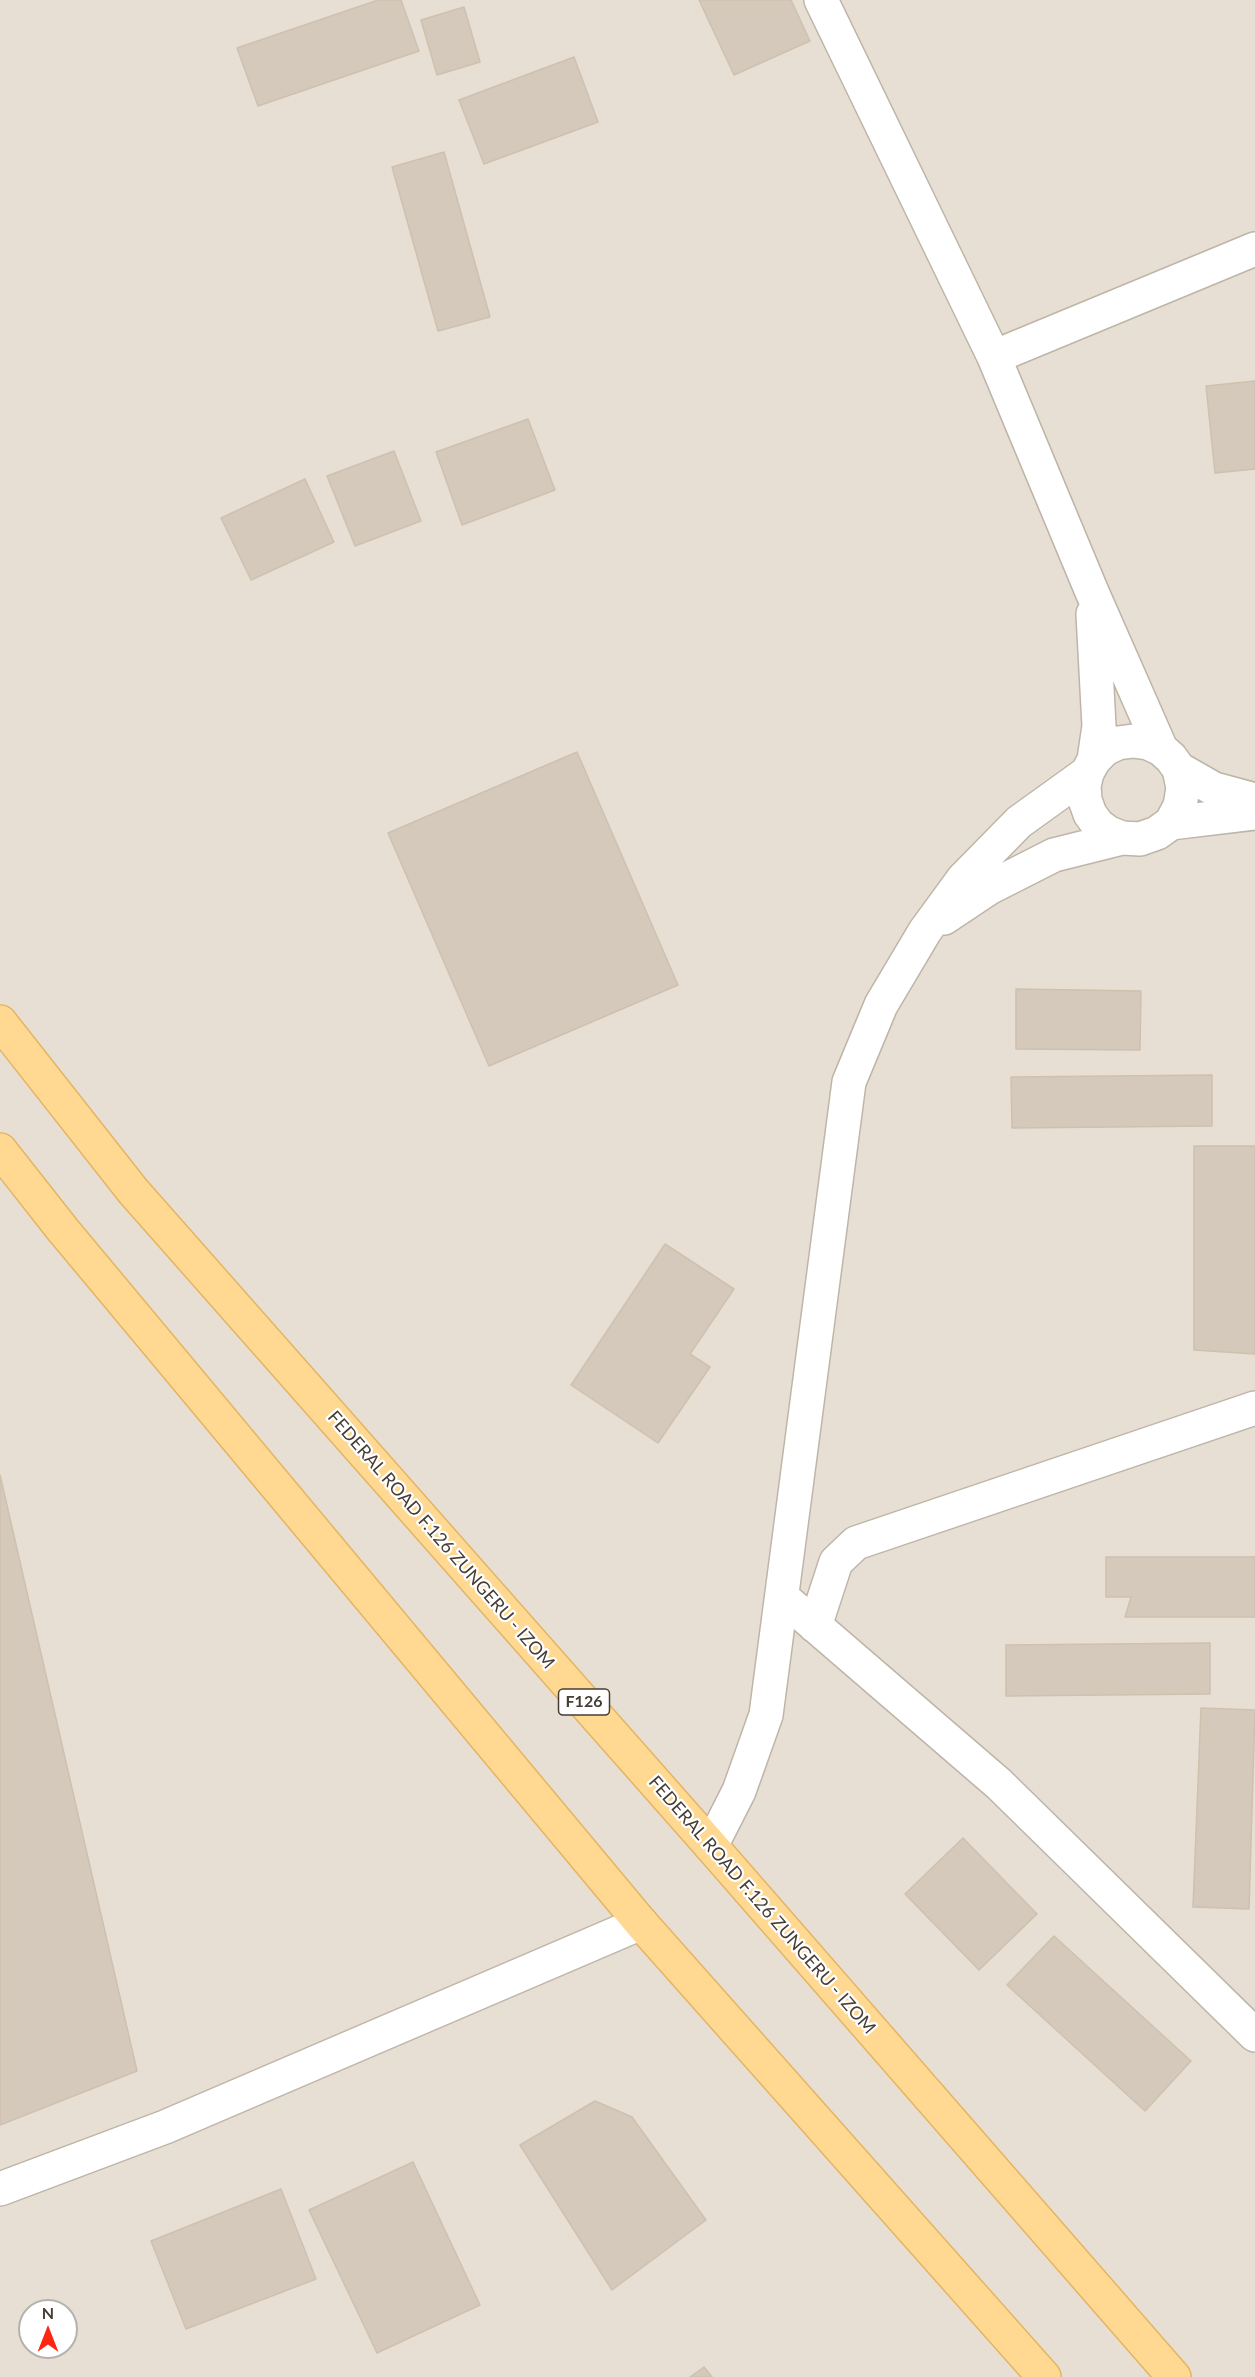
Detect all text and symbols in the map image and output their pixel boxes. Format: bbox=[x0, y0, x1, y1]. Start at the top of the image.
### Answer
street label: FEDERAL ROAD F.126 ZUNGERU - IZOM bbox=[323, 1407, 559, 1673]
road number: F126 bbox=[558, 1689, 610, 1715]
street label: FEDERAL ROAD F.126 ZUNGERU - IZOM bbox=[644, 1772, 880, 2038]
north arrow bbox=[18, 2299, 78, 2359]
text: N bbox=[42, 2303, 54, 2322]

